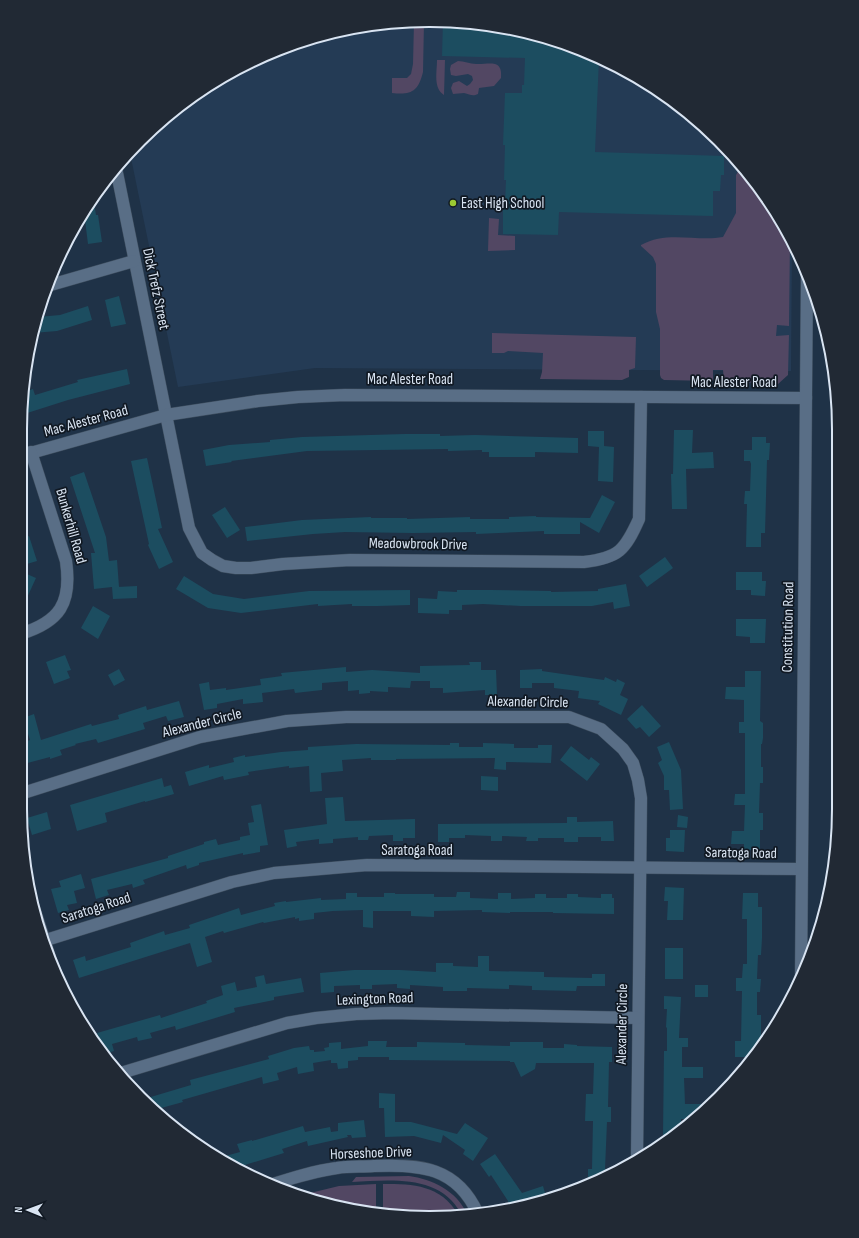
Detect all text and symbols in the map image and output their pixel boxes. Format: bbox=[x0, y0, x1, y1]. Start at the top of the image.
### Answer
place label: East High School bbox=[461, 194, 544, 213]
marker: East High School bbox=[448, 198, 458, 208]
street label: Dick Trefz Street bbox=[138, 246, 174, 332]
street label: Mac Alester Road bbox=[367, 370, 453, 389]
street label: Mac Alester Road bbox=[691, 373, 777, 392]
street label: Mac Alester Road bbox=[42, 401, 130, 441]
street label: Bunkerhill Road bbox=[51, 486, 91, 566]
street label: Meadowbrook Drive bbox=[369, 534, 467, 554]
street label: Constitution Road bbox=[778, 581, 798, 673]
street label: Alexander Circle bbox=[486, 692, 569, 712]
street label: Alexander Circle bbox=[159, 704, 244, 742]
street label: Saratoga Road bbox=[381, 841, 453, 860]
street label: Saratoga Road bbox=[705, 843, 777, 863]
street label: Saratoga Road bbox=[59, 888, 133, 928]
street label: Alexander Circle bbox=[612, 983, 632, 1066]
street label: Lexington Road bbox=[336, 988, 414, 1010]
street label: Horseshoe Drive bbox=[330, 1142, 412, 1164]
north arrow bbox=[8, 1190, 48, 1230]
text: N bbox=[12, 1207, 25, 1213]

